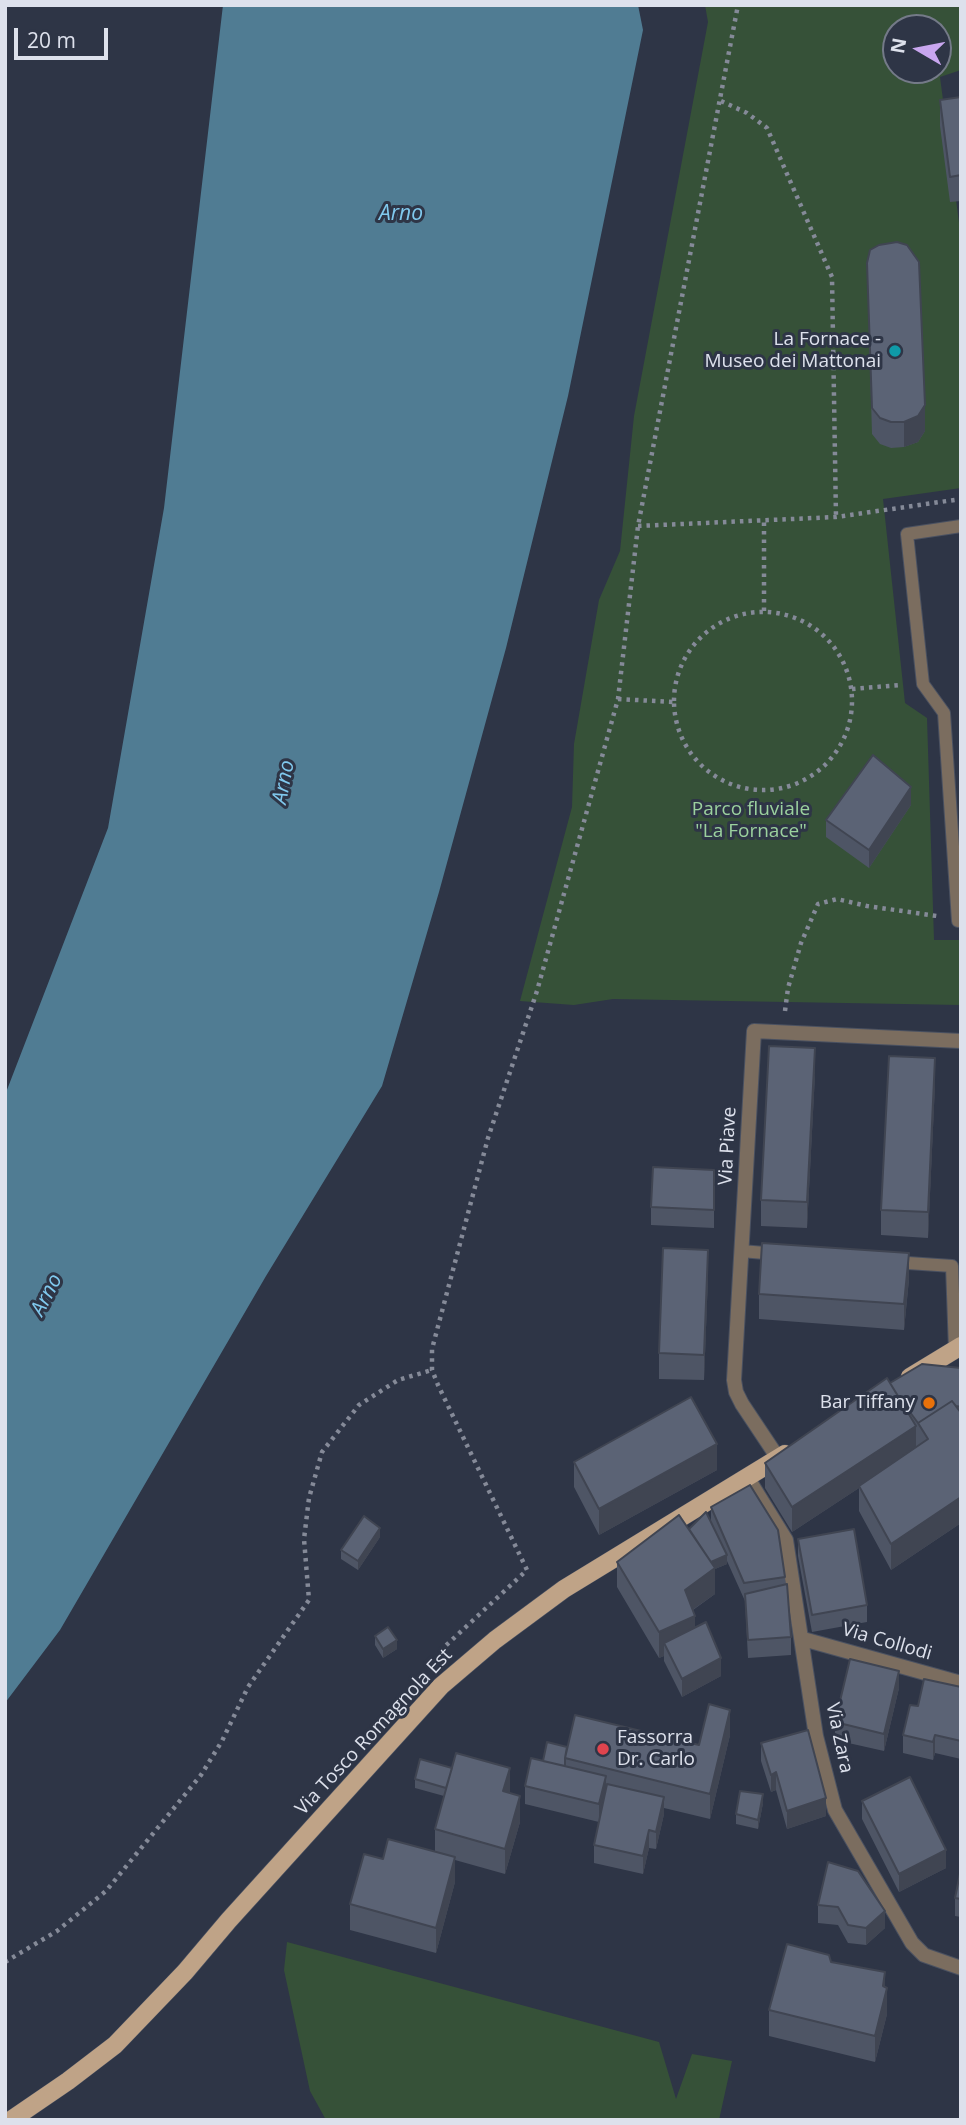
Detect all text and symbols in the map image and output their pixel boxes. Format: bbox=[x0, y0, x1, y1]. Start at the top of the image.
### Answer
scale bar bbox=[18, 14, 112, 58]
north arrow bbox=[882, 14, 952, 84]
text: 20 m bbox=[27, 26, 76, 54]
text: N bbox=[884, 36, 912, 56]
water label: Arno bbox=[379, 201, 423, 227]
place label: La Fornace - Museo dei Mattonai bbox=[705, 329, 881, 373]
marker: La Fornace - Museo dei Mattonai bbox=[887, 343, 903, 359]
water label: Arno bbox=[267, 758, 301, 806]
park label: Parco fluviale "La Fornace" bbox=[692, 799, 810, 843]
street label: Via Piave bbox=[715, 1106, 741, 1186]
water label: Arno bbox=[26, 1270, 68, 1320]
place label: Bar Tiffany bbox=[820, 1392, 915, 1414]
marker: Bar Tiffany bbox=[921, 1395, 937, 1411]
street label: Via Collodi bbox=[839, 1618, 935, 1666]
street label: Via Tosco Romagnola Est bbox=[291, 1644, 457, 1820]
street label: Via Zara bbox=[820, 1701, 858, 1775]
place label: Fassorra Dr. Carlo bbox=[617, 1727, 695, 1771]
marker: Fassorra Dr. Carlo bbox=[595, 1741, 611, 1757]

